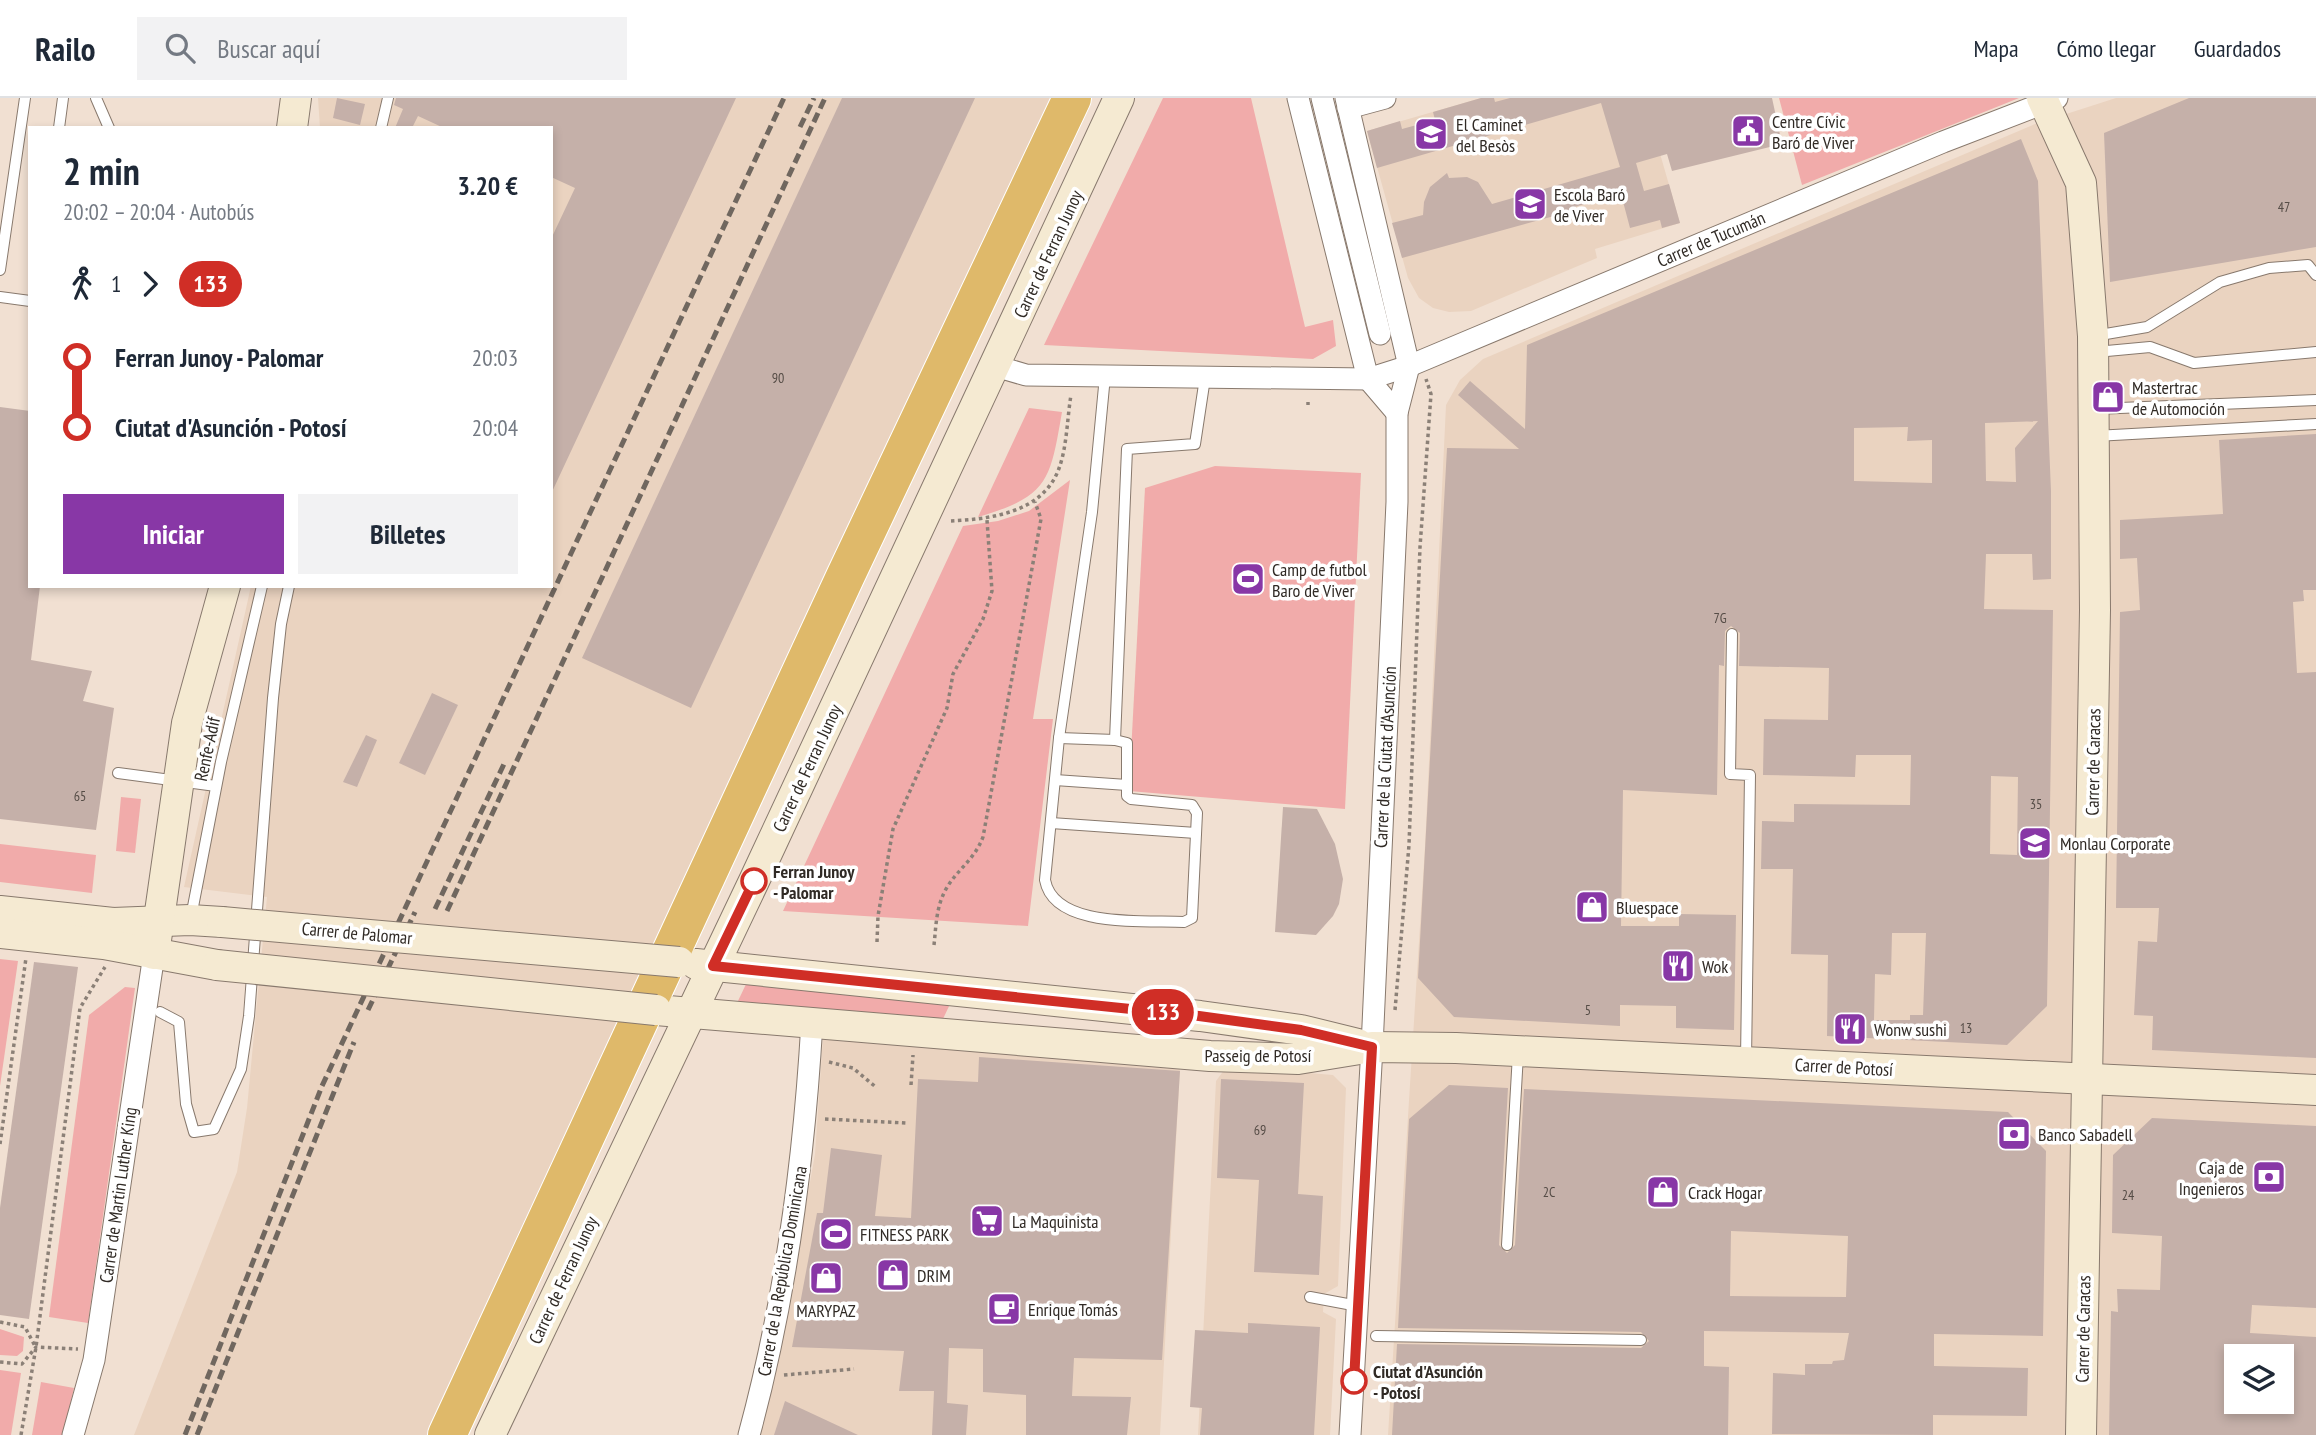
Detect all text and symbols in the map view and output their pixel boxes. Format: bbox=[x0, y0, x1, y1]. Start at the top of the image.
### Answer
search box bbox=[137, 17, 627, 80]
text: Railo bbox=[35, 27, 95, 70]
icon: search bbox=[161, 29, 199, 67]
text: Buscar aquí bbox=[217, 32, 321, 65]
text: Mapa bbox=[1974, 33, 2019, 64]
text: Cómo llegar bbox=[2057, 33, 2156, 64]
text: Guardados bbox=[2194, 33, 2281, 64]
place label: Centre Cívic Baró de Viver bbox=[1772, 110, 1854, 154]
public building icon: Centre Cívic Baró de Viver bbox=[1729, 112, 1767, 150]
place label: El Caminet del Besòs bbox=[1456, 113, 1523, 157]
school or university icon: El Caminet del Besòs bbox=[1412, 115, 1450, 153]
text: 2 min bbox=[63, 146, 140, 195]
text: 3.20 € bbox=[457, 169, 518, 202]
place label: Escola Baró de Viver bbox=[1554, 183, 1626, 227]
school or university icon: Escola Baró de Viver bbox=[1511, 185, 1549, 223]
street label: Carrer de Ferran Junoy bbox=[1008, 186, 1088, 322]
text: 20:02 – 20:04 · Autobús bbox=[63, 197, 254, 226]
house number: 47 bbox=[2278, 198, 2290, 216]
street label: Carrer de Tucumán bbox=[1653, 206, 1769, 272]
icon: walk bbox=[63, 265, 101, 303]
icon: forward bbox=[131, 265, 169, 303]
text: 133 bbox=[193, 268, 228, 299]
text: 1 bbox=[111, 269, 121, 298]
text: Ferran Junoy - Palomar bbox=[115, 341, 323, 374]
text: 20:03 bbox=[472, 343, 518, 372]
house number: 90 bbox=[772, 369, 784, 387]
place label: Mastertrac de Automoción bbox=[2132, 376, 2225, 420]
shop icon: Mastertrac de Automoción bbox=[2089, 378, 2127, 416]
text: Ciutat d'Asunción - Potosí bbox=[115, 411, 346, 444]
text: 20:04 bbox=[472, 413, 518, 442]
button: Iniciar bbox=[63, 494, 284, 574]
button: Billetes bbox=[298, 494, 518, 574]
place label: Camp de futbol Baro de Viver bbox=[1272, 558, 1368, 602]
sports icon: Camp de futbol Baro de Viver bbox=[1229, 560, 1267, 598]
house number: 7G bbox=[1713, 609, 1727, 627]
street label: Carrer de la Ciutat d'Asunción bbox=[1369, 666, 1401, 848]
street label: Carrer de Ferran Junoy bbox=[767, 700, 847, 836]
street label: Carrer de Caracas bbox=[2081, 708, 2105, 816]
street label: Renfe-Adif bbox=[189, 713, 225, 783]
house number: 65 bbox=[74, 787, 86, 805]
house number: 35 bbox=[2030, 795, 2042, 813]
school or university icon: Monlau Corporate bbox=[2016, 824, 2054, 862]
place label: Monlau Corporate bbox=[2060, 832, 2171, 855]
place label: Ferran Junoy - Palomar bbox=[773, 860, 855, 904]
marker: Ferran Junoy - Palomar bbox=[741, 868, 767, 894]
shop icon: Bluespace bbox=[1573, 888, 1611, 926]
place label: Bluespace bbox=[1616, 896, 1679, 919]
street label: Carrer de Palomar bbox=[301, 917, 413, 949]
restaurant icon: Wok bbox=[1659, 947, 1697, 985]
place label: Wok bbox=[1702, 955, 1728, 978]
line badge: 133 bbox=[1123, 989, 1203, 1035]
text: 133 bbox=[1146, 996, 1180, 1027]
house number: 5 bbox=[1585, 1001, 1591, 1019]
restaurant icon: Wonw sushi bbox=[1831, 1010, 1869, 1048]
place label: Wonw sushi bbox=[1874, 1018, 1947, 1041]
house number: 13 bbox=[1960, 1019, 1972, 1037]
street label: Passeig de Potosí bbox=[1205, 1044, 1312, 1067]
street label: Carrer de Potosí bbox=[1794, 1053, 1894, 1081]
street label: Carrer de Martin Luther King bbox=[94, 1106, 142, 1284]
bank icon: Banco Sabadell bbox=[1995, 1115, 2033, 1153]
house number: 69 bbox=[1254, 1121, 1266, 1139]
place label: Banco Sabadell bbox=[2038, 1123, 2134, 1146]
place label: Caja de Ingenieros bbox=[2179, 1156, 2244, 1200]
bank icon: Caja de Ingenieros bbox=[2250, 1158, 2288, 1196]
street label: Carrer de la República Dominicana bbox=[752, 1164, 812, 1378]
shop icon: Crack Hogar bbox=[1644, 1173, 1682, 1211]
place label: Crack Hogar bbox=[1688, 1181, 1762, 1204]
house number: 2C bbox=[1543, 1183, 1556, 1201]
house number: 24 bbox=[2122, 1186, 2135, 1204]
supermarket icon: La Maquinista bbox=[968, 1202, 1006, 1240]
place label: La Maquinista bbox=[1012, 1210, 1098, 1233]
street label: Carrer de Ferran Junoy bbox=[523, 1212, 603, 1348]
sports icon: FITNESS PARK bbox=[817, 1215, 855, 1253]
place label: FITNESS PARK bbox=[860, 1223, 950, 1246]
shop icon: DRIM bbox=[874, 1256, 912, 1294]
shop icon: MARYPAZ bbox=[807, 1259, 845, 1297]
place label: DRIM bbox=[917, 1264, 951, 1287]
street label: Carrer de Caracas bbox=[2071, 1275, 2095, 1383]
cafe icon: Enrique Tomás bbox=[985, 1290, 1023, 1328]
place label: Enrique Tomás bbox=[1028, 1298, 1118, 1321]
place label: MARYPAZ bbox=[796, 1299, 856, 1322]
map controls bbox=[2224, 1344, 2294, 1414]
button: layers bbox=[2224, 1344, 2294, 1414]
place label: Ciutat d'Asunción - Potosí bbox=[1373, 1360, 1483, 1404]
marker: Ciutat d'Asunción - Potosí bbox=[1341, 1368, 1367, 1394]

